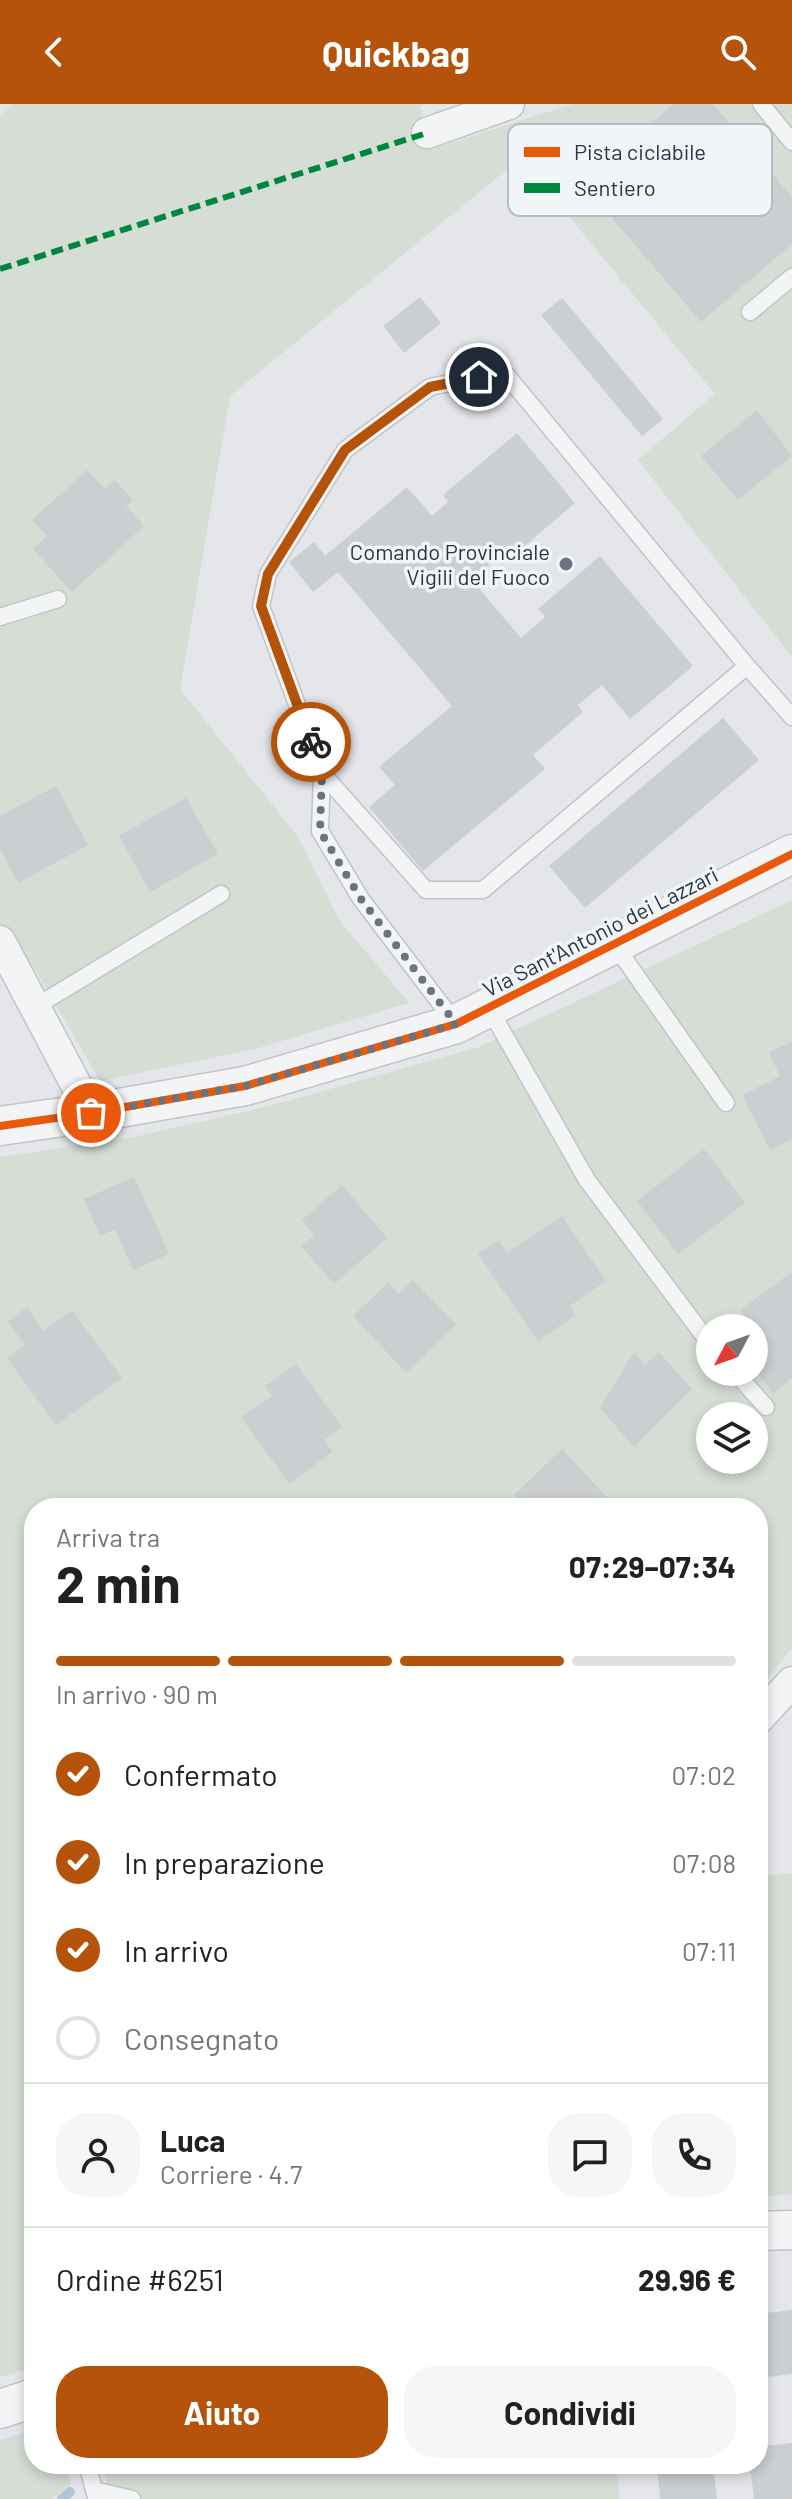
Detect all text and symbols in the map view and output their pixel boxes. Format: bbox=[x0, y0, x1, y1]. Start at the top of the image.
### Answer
icon: back bbox=[32, 30, 76, 74]
icon: search bbox=[716, 30, 760, 74]
text: Quickbag bbox=[322, 31, 470, 74]
legend bbox=[508, 124, 772, 216]
text: Pista ciclabile bbox=[574, 138, 706, 164]
text: Sentiero bbox=[574, 174, 656, 200]
pin bbox=[445, 343, 513, 411]
icon: home bbox=[457, 355, 501, 399]
place label: Comando Provinciale Vigili del Fuoco bbox=[350, 538, 550, 589]
marker: Comando Provinciale Vigili del Fuoco bbox=[557, 555, 575, 573]
courier bbox=[271, 702, 351, 782]
icon: bike bbox=[289, 720, 333, 764]
street label: Via Sant'Antonio dei Lazzari bbox=[478, 860, 722, 1002]
pin bbox=[57, 1079, 125, 1147]
icon: bag bbox=[69, 1091, 113, 1135]
north arrow bbox=[696, 1314, 768, 1386]
map controls bbox=[696, 1314, 768, 1474]
button: layers bbox=[696, 1402, 768, 1474]
text: Arriva tra bbox=[56, 1521, 160, 1552]
text: 07:29–07:34 bbox=[569, 1548, 736, 1584]
text: 2 min bbox=[56, 1551, 181, 1613]
text: In arrivo · 90 m bbox=[56, 1678, 218, 1709]
icon: check bbox=[56, 1752, 100, 1796]
text: Confermato bbox=[124, 1756, 278, 1792]
text: 07:02 bbox=[672, 1759, 736, 1790]
icon: check bbox=[56, 1840, 100, 1884]
text: In preparazione bbox=[124, 1844, 325, 1880]
text: 07:08 bbox=[672, 1847, 736, 1878]
icon: check bbox=[56, 1928, 100, 1972]
text: In arrivo bbox=[124, 1932, 229, 1968]
text: 07:11 bbox=[682, 1935, 736, 1966]
text: Consegnato bbox=[124, 2020, 279, 2056]
button: person bbox=[56, 2113, 140, 2197]
button: chat bbox=[548, 2113, 632, 2197]
button: phone bbox=[652, 2113, 736, 2197]
text: Luca bbox=[160, 2122, 225, 2158]
text: Corriere · 4.7 bbox=[160, 2158, 302, 2189]
text: Ordine #6251 bbox=[56, 2261, 224, 2297]
text: 29.96 € bbox=[638, 2261, 736, 2297]
button: Aiuto bbox=[56, 2366, 388, 2458]
button: Condividi bbox=[404, 2366, 736, 2458]

